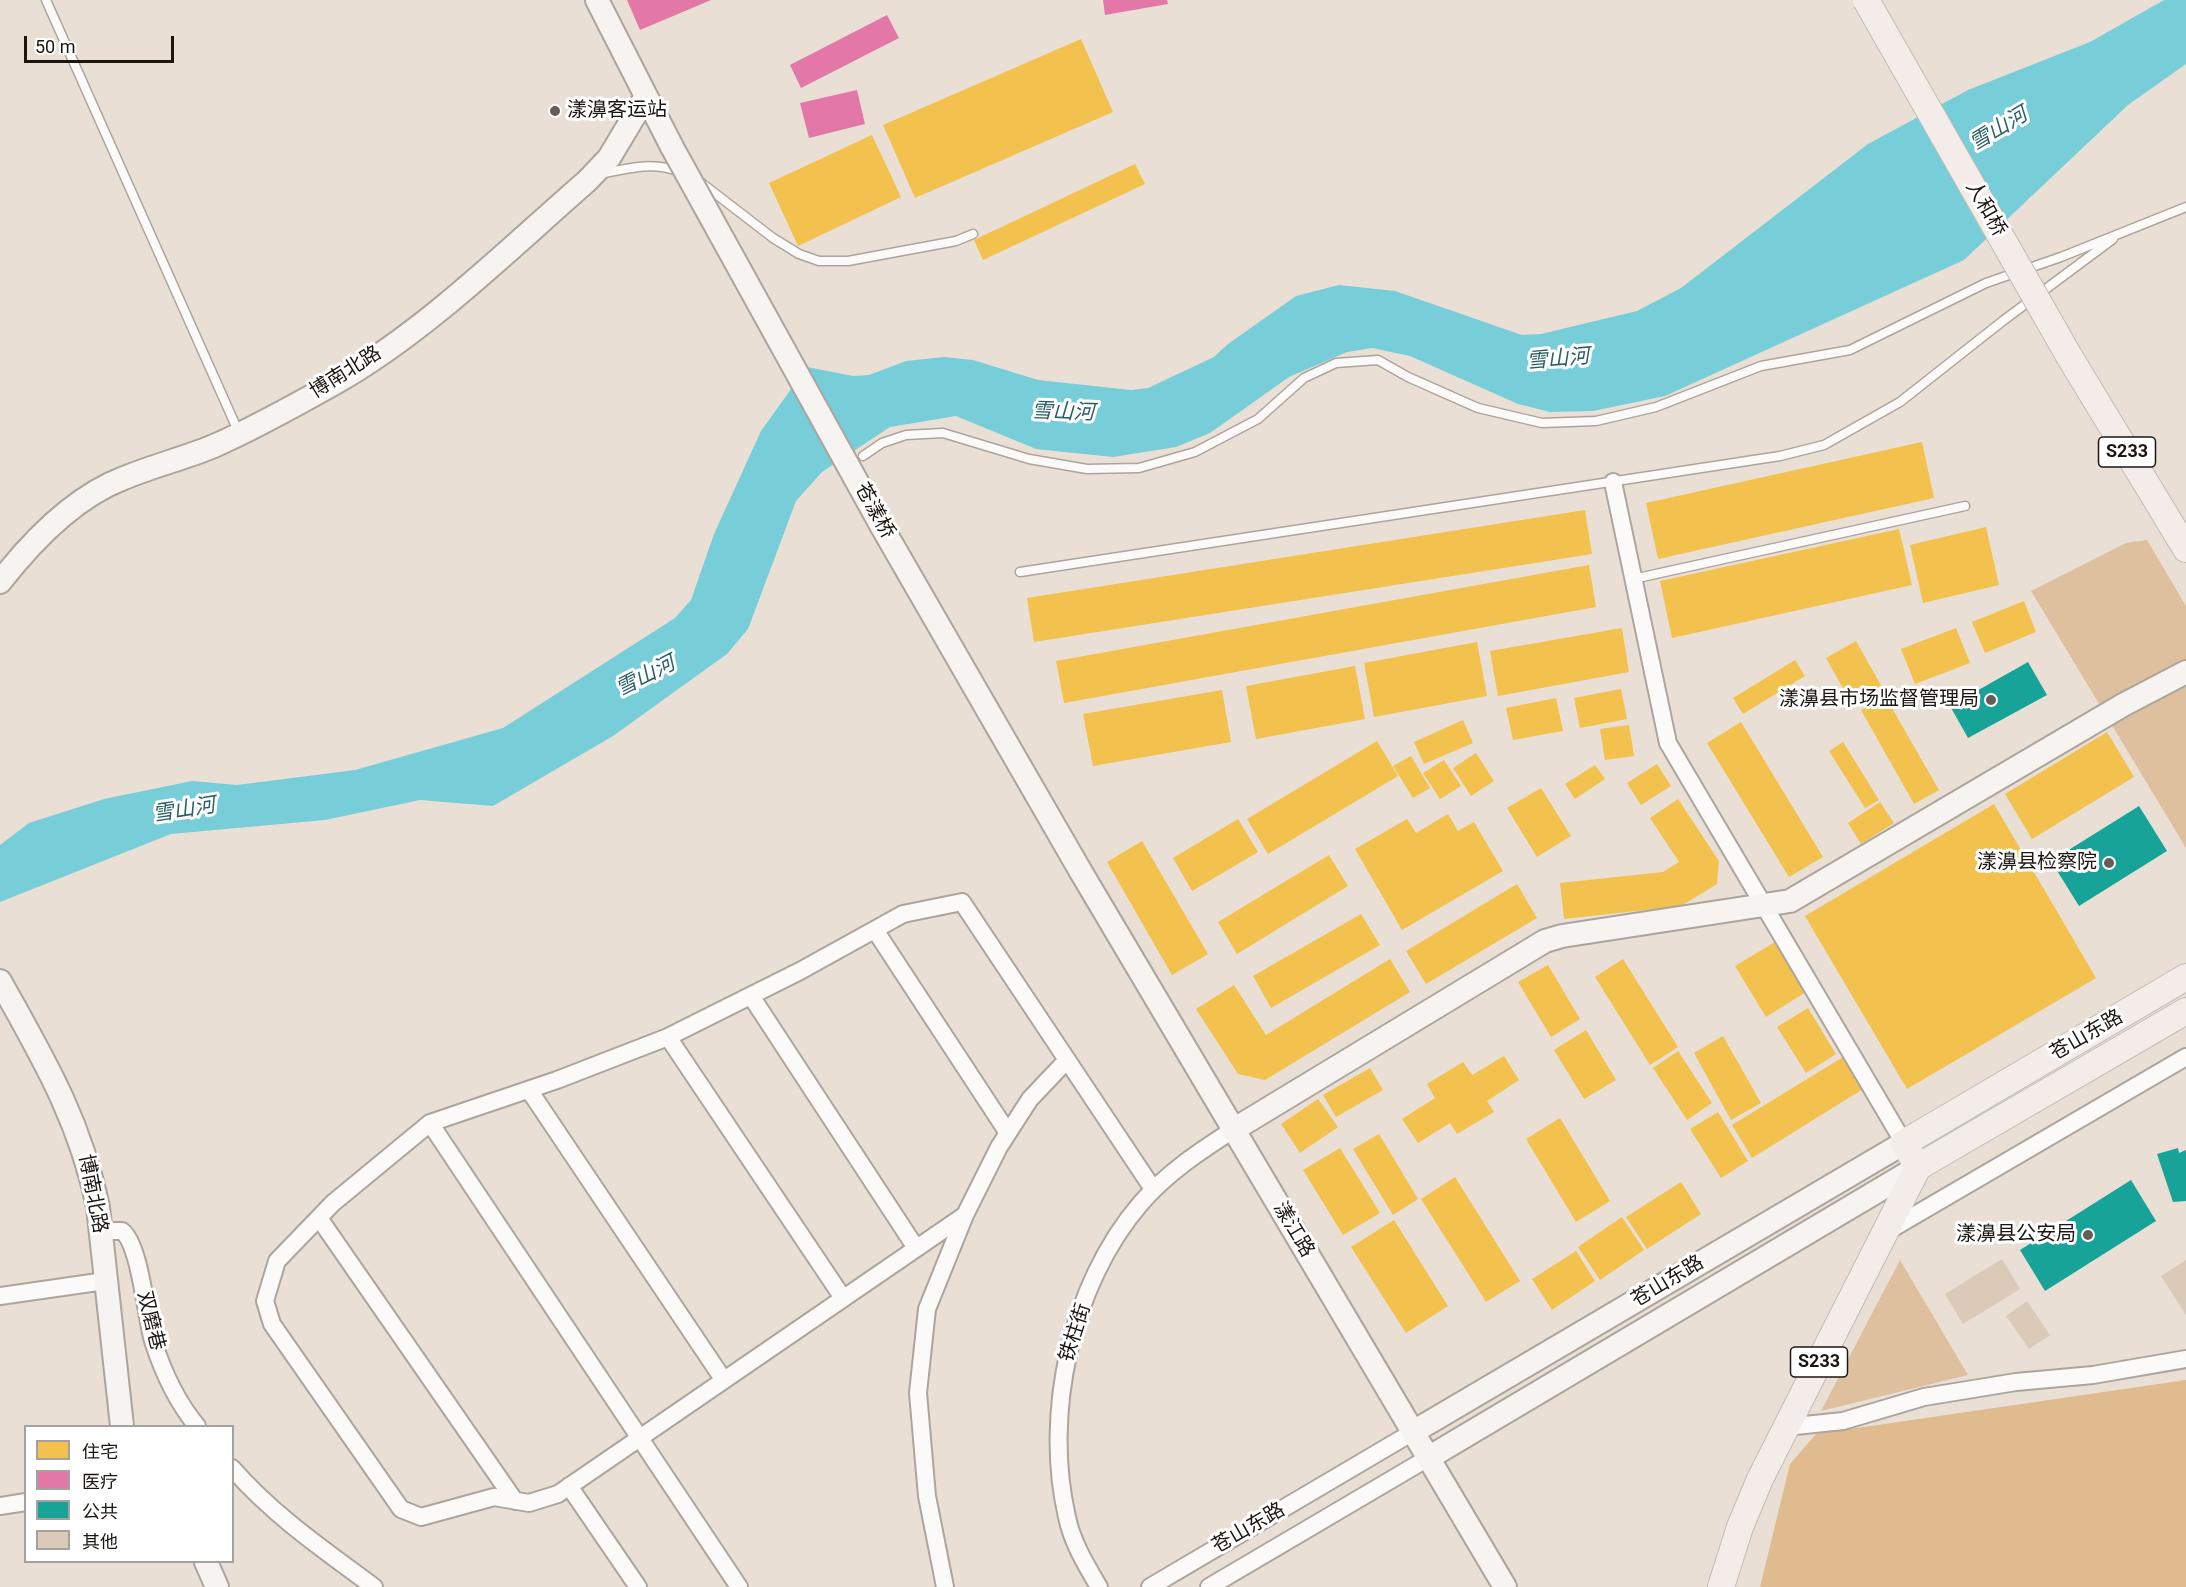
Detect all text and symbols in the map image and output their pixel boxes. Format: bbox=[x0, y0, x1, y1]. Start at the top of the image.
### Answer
scale bar bbox=[27, 24, 177, 62]
text: 50 m bbox=[35, 36, 75, 57]
place label: 漾濞客运站 bbox=[567, 99, 667, 123]
water label: 雪山河 bbox=[1966, 103, 2032, 157]
marker: 漾濞客运站 bbox=[548, 104, 562, 118]
street label: 人和桥 bbox=[1960, 177, 2010, 241]
street label: 博南北路 bbox=[306, 342, 386, 404]
water label: 雪山河 bbox=[1526, 345, 1590, 375]
water label: 雪山河 bbox=[1031, 399, 1095, 427]
road number: S233 bbox=[2098, 437, 2156, 467]
street label: 苍漾桥 bbox=[849, 479, 899, 543]
water label: 雪山河 bbox=[612, 651, 680, 703]
place label: 漾濞县市场监督管理局 bbox=[1779, 688, 1979, 712]
marker: 漾濞县市场监督管理局 bbox=[1984, 693, 1998, 707]
water label: 雪山河 bbox=[151, 794, 217, 828]
place label: 漾濞县检察院 bbox=[1977, 851, 2097, 875]
marker: 漾濞县检察院 bbox=[2102, 856, 2116, 870]
street label: 苍山东路 bbox=[2046, 1006, 2128, 1066]
street label: 博南北路 bbox=[73, 1152, 111, 1236]
street label: 漾江路 bbox=[1267, 1198, 1319, 1262]
place label: 漾濞县公安局 bbox=[1956, 1223, 2076, 1247]
marker: 漾濞县公安局 bbox=[2081, 1228, 2095, 1242]
street label: 苍山东路 bbox=[1628, 1251, 1708, 1313]
street label: 双磨巷 bbox=[131, 1289, 169, 1353]
street label: 铁柱街 bbox=[1055, 1301, 1097, 1365]
road number: S233 bbox=[1790, 1347, 1848, 1377]
legend bbox=[24, 1425, 234, 1563]
text: 住宅 bbox=[82, 1441, 118, 1462]
text: 医疗 bbox=[82, 1471, 118, 1492]
street label: 苍山东路 bbox=[1208, 1499, 1290, 1559]
text: 公共 bbox=[82, 1501, 118, 1522]
text: 其他 bbox=[82, 1531, 118, 1552]

